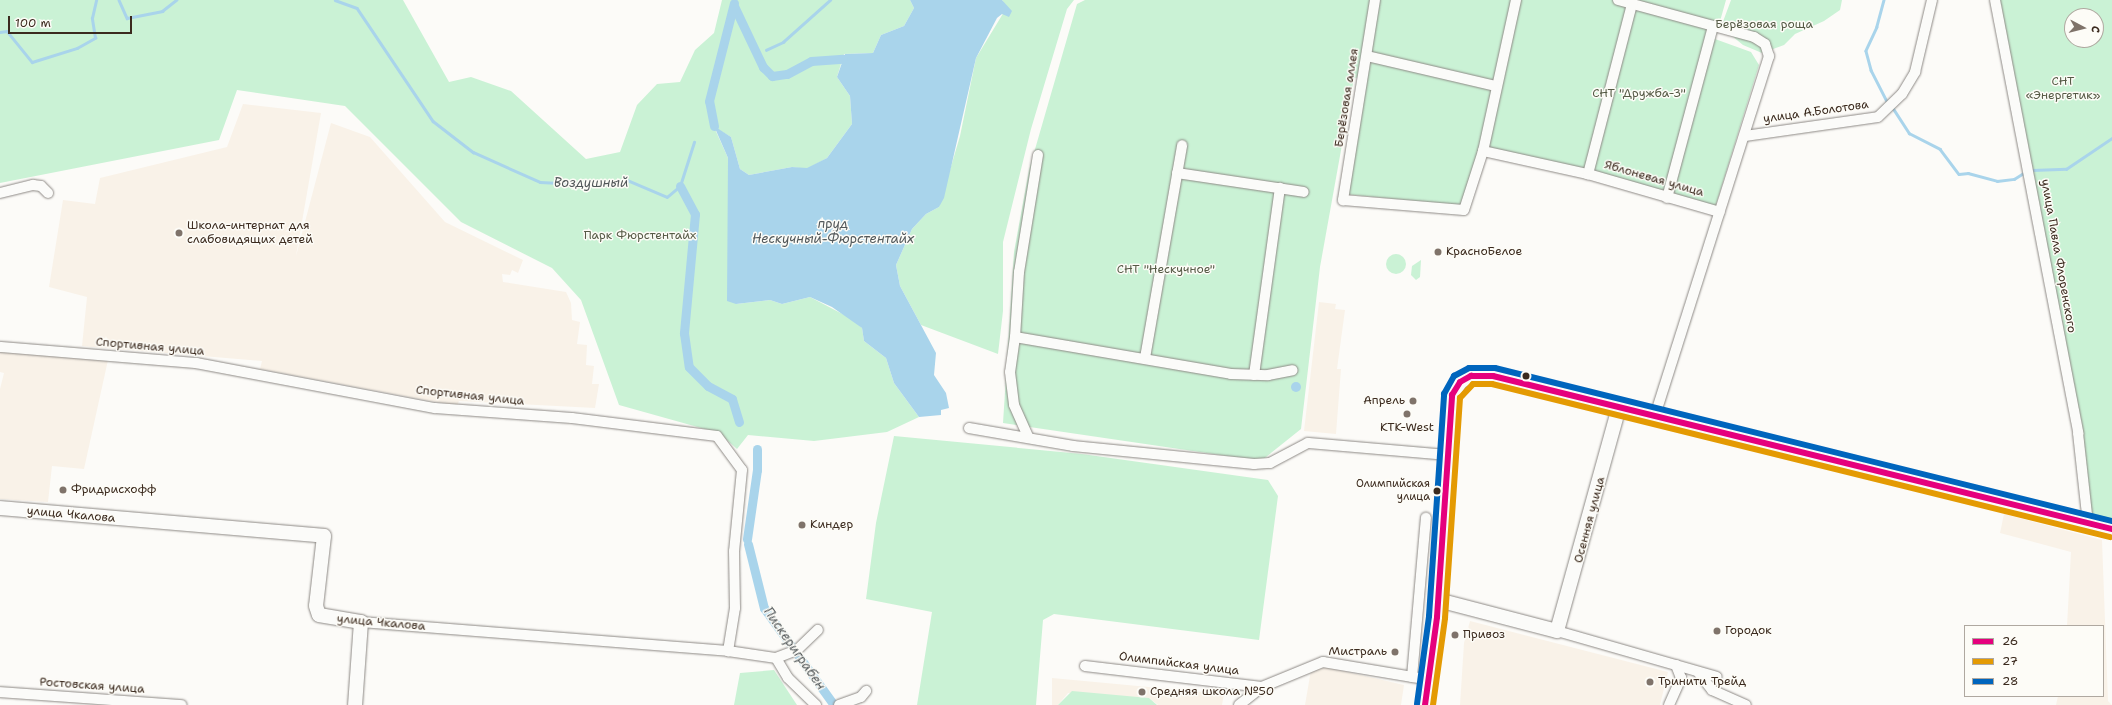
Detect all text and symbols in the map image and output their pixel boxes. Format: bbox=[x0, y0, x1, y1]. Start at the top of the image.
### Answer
scale bar bbox=[10, 8, 134, 34]
north arrow bbox=[2064, 8, 2104, 48]
text: 100 m bbox=[15, 15, 51, 31]
park label: Берёзовая роща bbox=[1715, 18, 1813, 32]
text: С bbox=[2088, 25, 2103, 34]
street label: Берёзовая аллея bbox=[1332, 47, 1362, 149]
park label: СНТ «Энергетик» bbox=[2026, 75, 2100, 103]
park label: СНТ "Дружба-3" bbox=[1592, 87, 1686, 101]
street label: улица А.Болотова bbox=[1762, 97, 1870, 127]
street label: Яблоневая улица bbox=[1603, 158, 1705, 200]
water label: Воздушный bbox=[554, 175, 628, 191]
street label: улица Павла Флоренского bbox=[2037, 178, 2079, 334]
water label: пруд Нескучный-Фюрстентайх bbox=[752, 217, 914, 248]
place label: Школа-интернат для слабовидящих детей bbox=[187, 219, 313, 247]
marker: Школа-интернат для слабовидящих детей bbox=[174, 228, 184, 238]
park label: Парк Фюрстентайх bbox=[584, 229, 696, 243]
place label: КрасноБелое bbox=[1446, 245, 1522, 259]
marker: КрасноБелое bbox=[1433, 247, 1443, 257]
park label: СНТ "Нескучное" bbox=[1117, 263, 1215, 277]
street label: Спортивная улица bbox=[95, 335, 205, 359]
unlabelled marker bbox=[1521, 371, 1531, 381]
street label: Спортивная улица bbox=[415, 383, 525, 409]
place label: Апрель bbox=[1363, 394, 1405, 408]
marker: Апрель bbox=[1408, 396, 1418, 406]
marker: KTK-West bbox=[1402, 409, 1412, 419]
place label: KTK-West bbox=[1380, 421, 1434, 435]
street label: Осенняя улица bbox=[1572, 475, 1608, 565]
place label: Олимпийская улица bbox=[1356, 478, 1430, 504]
place label: Фридрисхофф bbox=[71, 483, 156, 497]
marker: Фридрисхофф bbox=[58, 485, 68, 495]
marker: Олимпийская улица bbox=[1432, 486, 1442, 496]
street label: улица Чкалова bbox=[26, 504, 116, 526]
place label: Киндер bbox=[810, 518, 853, 532]
marker: Киндер bbox=[797, 520, 807, 530]
water label: Пискериграбен bbox=[760, 605, 828, 693]
street label: улица Чкалова bbox=[336, 612, 426, 634]
place label: Городок bbox=[1725, 624, 1772, 638]
legend bbox=[1964, 625, 2104, 697]
marker: Городок bbox=[1712, 626, 1722, 636]
place label: Привоз bbox=[1463, 628, 1505, 642]
marker: Привоз bbox=[1450, 630, 1460, 640]
text: 26 bbox=[2002, 633, 2018, 649]
place label: Мистраль bbox=[1329, 645, 1387, 659]
marker: Мистраль bbox=[1390, 647, 1400, 657]
street label: Олимпийская улица bbox=[1118, 649, 1240, 679]
text: 27 bbox=[2002, 653, 2018, 669]
text: 28 bbox=[2002, 673, 2018, 689]
street label: Ростовская улица bbox=[39, 675, 145, 697]
place label: Тринити Трейд bbox=[1658, 675, 1746, 689]
marker: Тринити Трейд bbox=[1645, 677, 1655, 687]
place label: Средняя школа №50 bbox=[1150, 685, 1274, 699]
marker: Средняя школа №50 bbox=[1137, 687, 1147, 697]

